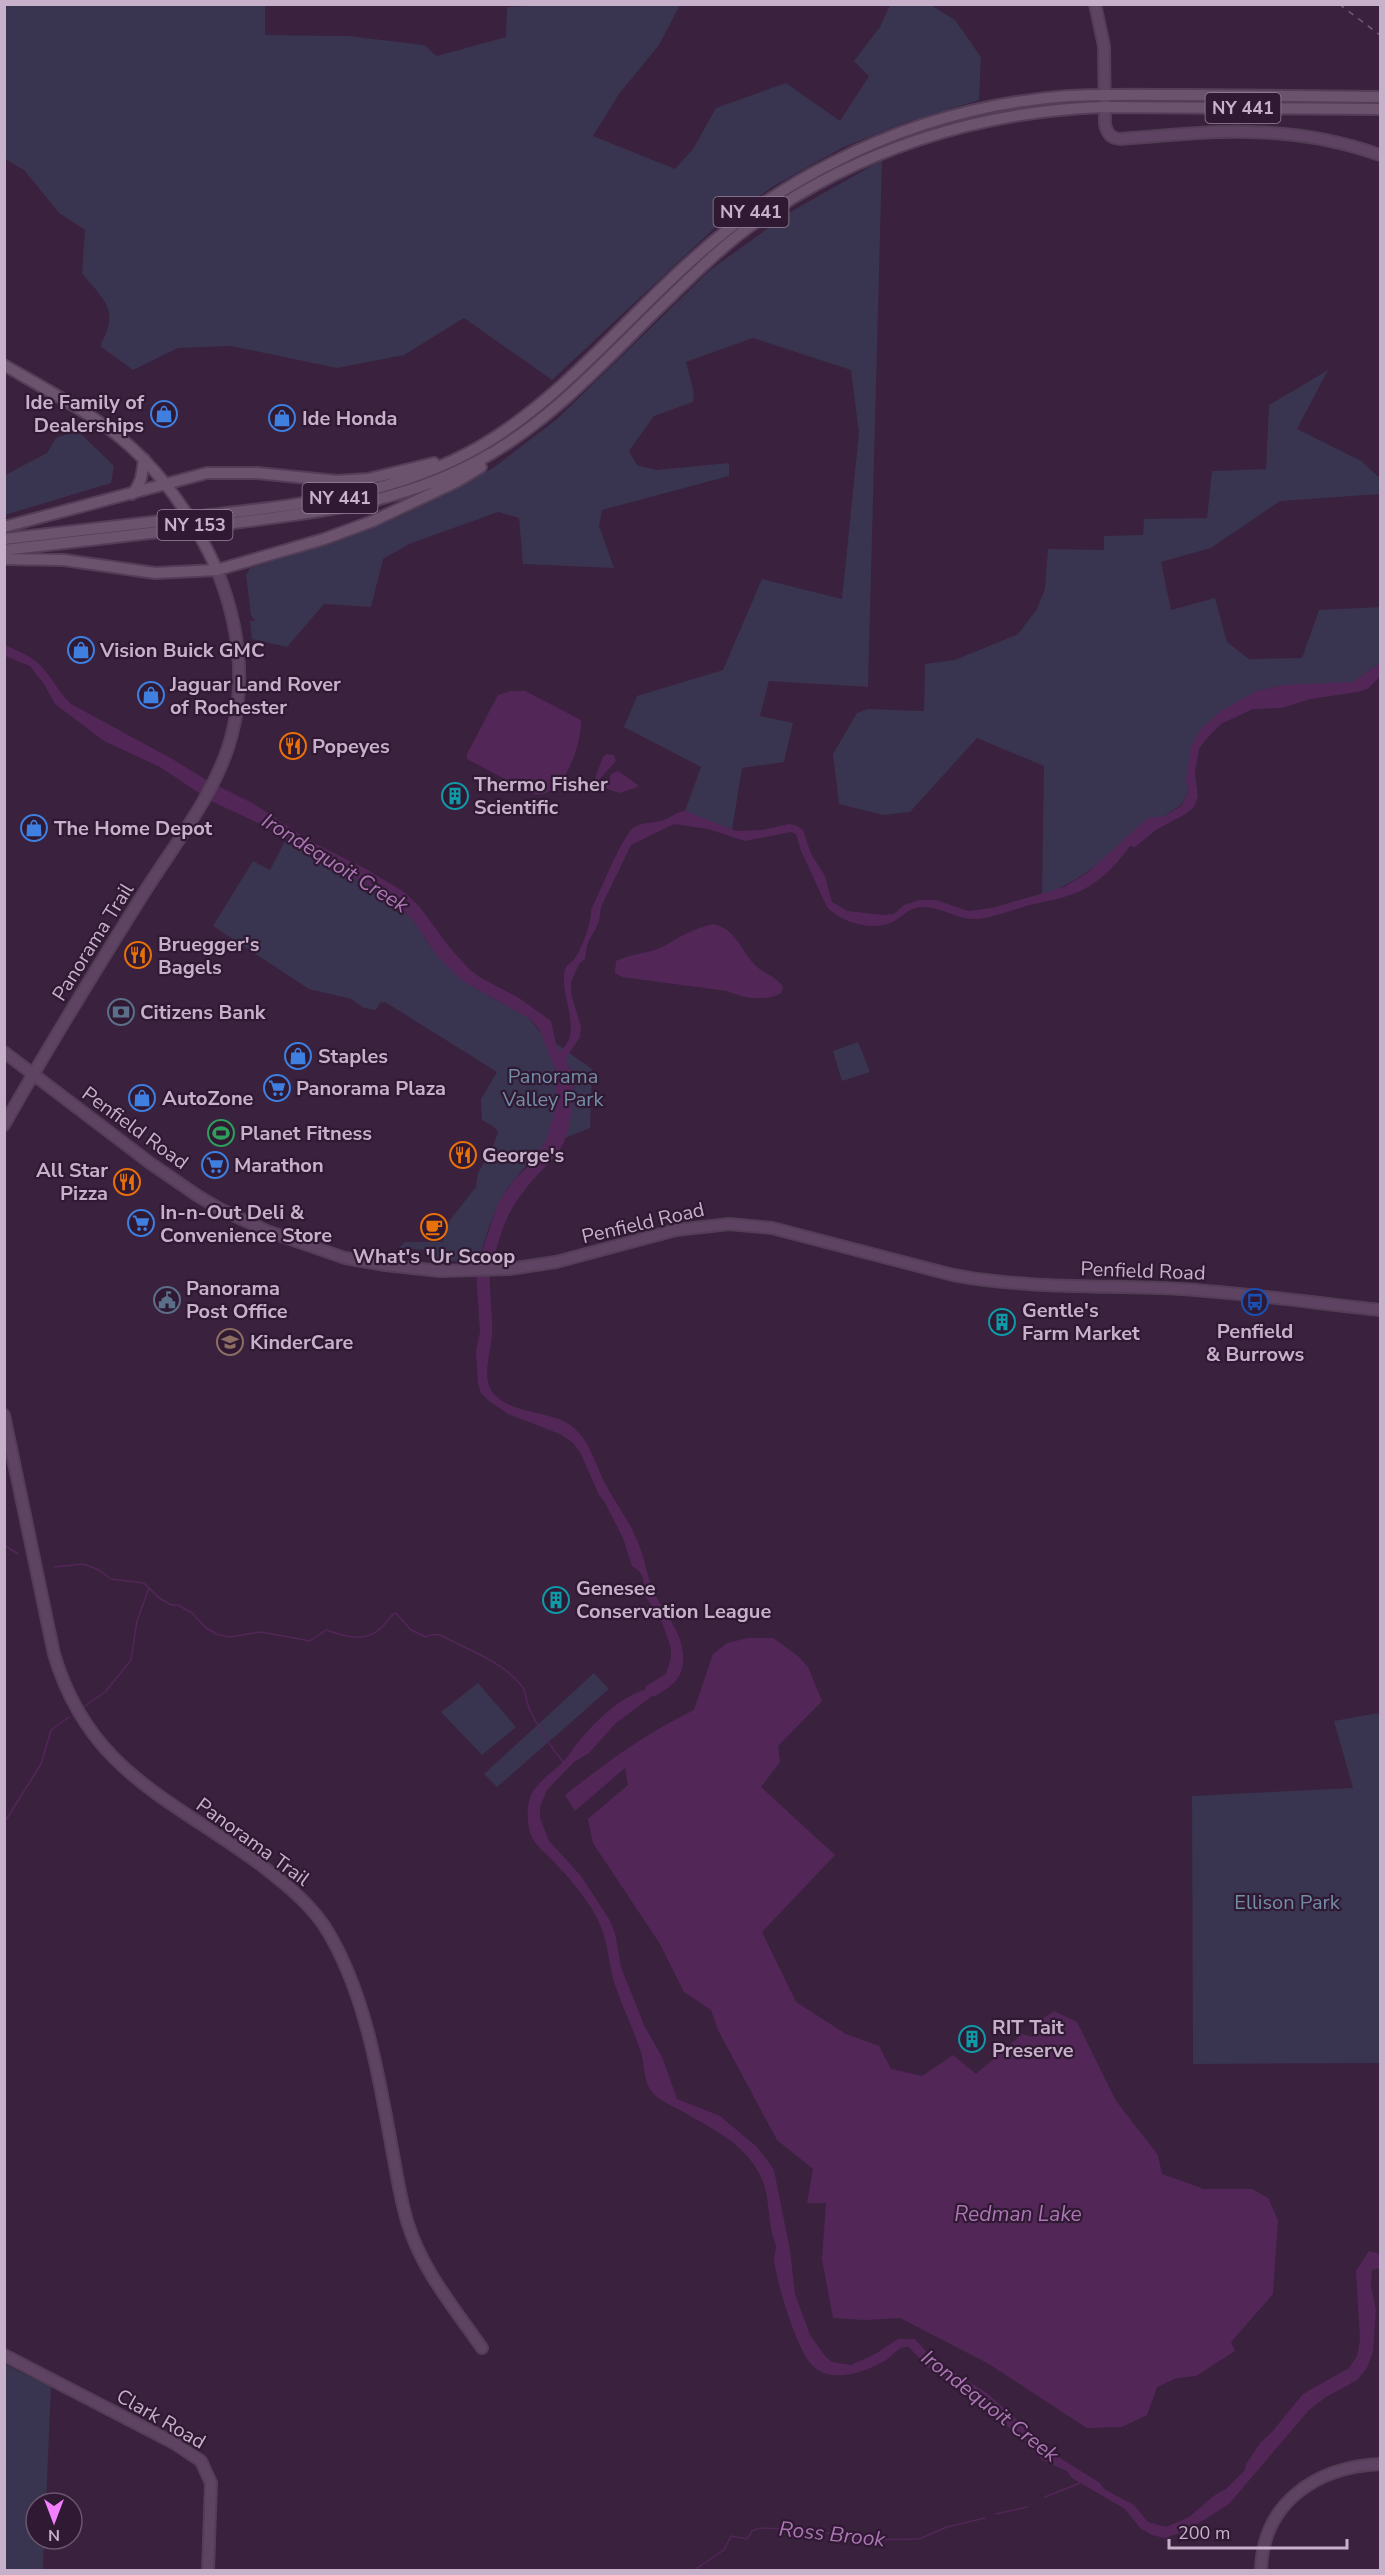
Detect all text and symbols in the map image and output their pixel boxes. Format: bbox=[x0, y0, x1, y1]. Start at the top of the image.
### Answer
road number: NY 441 bbox=[1206, 93, 1280, 123]
road number: NY 441 bbox=[714, 197, 789, 227]
place label: Ide Family of Dealerships bbox=[25, 389, 145, 439]
shop icon: Ide Family of Dealerships bbox=[149, 399, 179, 429]
shop icon: Ide Honda bbox=[267, 403, 297, 433]
place label: Ide Honda bbox=[302, 405, 397, 432]
road number: NY 441 bbox=[302, 483, 378, 513]
road number: NY 153 bbox=[158, 510, 232, 540]
shop icon: Vision Buick GMC bbox=[66, 635, 96, 665]
place label: Vision Buick GMC bbox=[99, 637, 265, 664]
place label: Jaguar Land Rover of Rochester bbox=[169, 671, 341, 721]
shop icon: Jaguar Land Rover of Rochester bbox=[136, 680, 166, 710]
restaurant icon: Popeyes bbox=[278, 731, 308, 761]
place label: Popeyes bbox=[312, 733, 390, 760]
place label: Thermo Fisher Scientific bbox=[474, 771, 608, 821]
building icon: Thermo Fisher Scientific bbox=[440, 781, 470, 811]
water label: Irondequoit Creek bbox=[257, 807, 414, 920]
shop icon: The Home Depot bbox=[19, 813, 49, 843]
place label: The Home Depot bbox=[54, 815, 213, 842]
street label: Panorama Trail bbox=[46, 878, 140, 1006]
place label: Bruegger's Bagels bbox=[158, 931, 260, 981]
restaurant icon: Bruegger's Bagels bbox=[123, 940, 153, 970]
bank icon: Citizens Bank bbox=[106, 997, 136, 1027]
place label: Citizens Bank bbox=[140, 999, 267, 1026]
shop icon: Staples bbox=[283, 1041, 313, 1071]
place label: Staples bbox=[318, 1043, 388, 1070]
park label: Panorama Valley Park bbox=[502, 1063, 604, 1113]
supermarket icon: Panorama Plaza bbox=[262, 1073, 292, 1103]
place label: Panorama Plaza bbox=[296, 1075, 446, 1102]
street label: Penfield Road bbox=[76, 1080, 194, 1176]
shop icon: AutoZone bbox=[127, 1083, 157, 1113]
place label: AutoZone bbox=[162, 1085, 254, 1112]
sports icon: Planet Fitness bbox=[206, 1118, 236, 1148]
place label: Planet Fitness bbox=[240, 1120, 372, 1147]
restaurant icon: George's bbox=[448, 1140, 478, 1170]
place label: George's bbox=[482, 1142, 565, 1169]
supermarket icon: Marathon bbox=[200, 1150, 230, 1180]
place label: Marathon bbox=[234, 1152, 324, 1179]
place label: All Star Pizza bbox=[36, 1157, 108, 1207]
restaurant icon: All Star Pizza bbox=[112, 1167, 142, 1197]
street label: Penfield Road bbox=[579, 1196, 707, 1250]
place label: In-n-Out Deli & Convenience Store bbox=[160, 1199, 332, 1249]
supermarket icon: In-n-Out Deli & Convenience Store bbox=[126, 1208, 156, 1238]
cafe icon: What's 'Ur Scoop bbox=[419, 1212, 449, 1242]
place label: What's 'Ur Scoop bbox=[353, 1243, 515, 1270]
street label: Penfield Road bbox=[1080, 1255, 1206, 1287]
place label: Panorama Post Office bbox=[186, 1275, 288, 1325]
public building icon: Panorama Post Office bbox=[152, 1285, 182, 1315]
bus stop icon: Penfield & Burrows bbox=[1240, 1287, 1270, 1317]
place label: Gentle's Farm Market bbox=[1022, 1297, 1140, 1347]
building icon: Gentle's Farm Market bbox=[987, 1307, 1017, 1337]
place label: Penfield & Burrows bbox=[1206, 1318, 1305, 1368]
school or university icon: KinderCare bbox=[215, 1327, 245, 1357]
place label: KinderCare bbox=[250, 1329, 354, 1356]
place label: Genesee Conservation League bbox=[576, 1575, 771, 1625]
building icon: Genesee Conservation League bbox=[541, 1585, 571, 1615]
street label: Panorama Trail bbox=[191, 1792, 315, 1892]
park label: Ellison Park bbox=[1234, 1889, 1341, 1916]
place label: RIT Tait Preserve bbox=[992, 2014, 1074, 2064]
building icon: RIT Tait Preserve bbox=[957, 2024, 987, 2054]
water label: Redman Lake bbox=[954, 2200, 1082, 2228]
water label: Irondequoit Creek bbox=[915, 2343, 1065, 2469]
street label: Clark Road bbox=[111, 2383, 211, 2455]
north arrow bbox=[24, 2491, 84, 2551]
scale bar bbox=[1169, 2512, 1348, 2550]
water label: Ross Brook bbox=[778, 2515, 887, 2554]
text: 200 m bbox=[1178, 2521, 1230, 2545]
text: N bbox=[48, 2524, 60, 2546]

